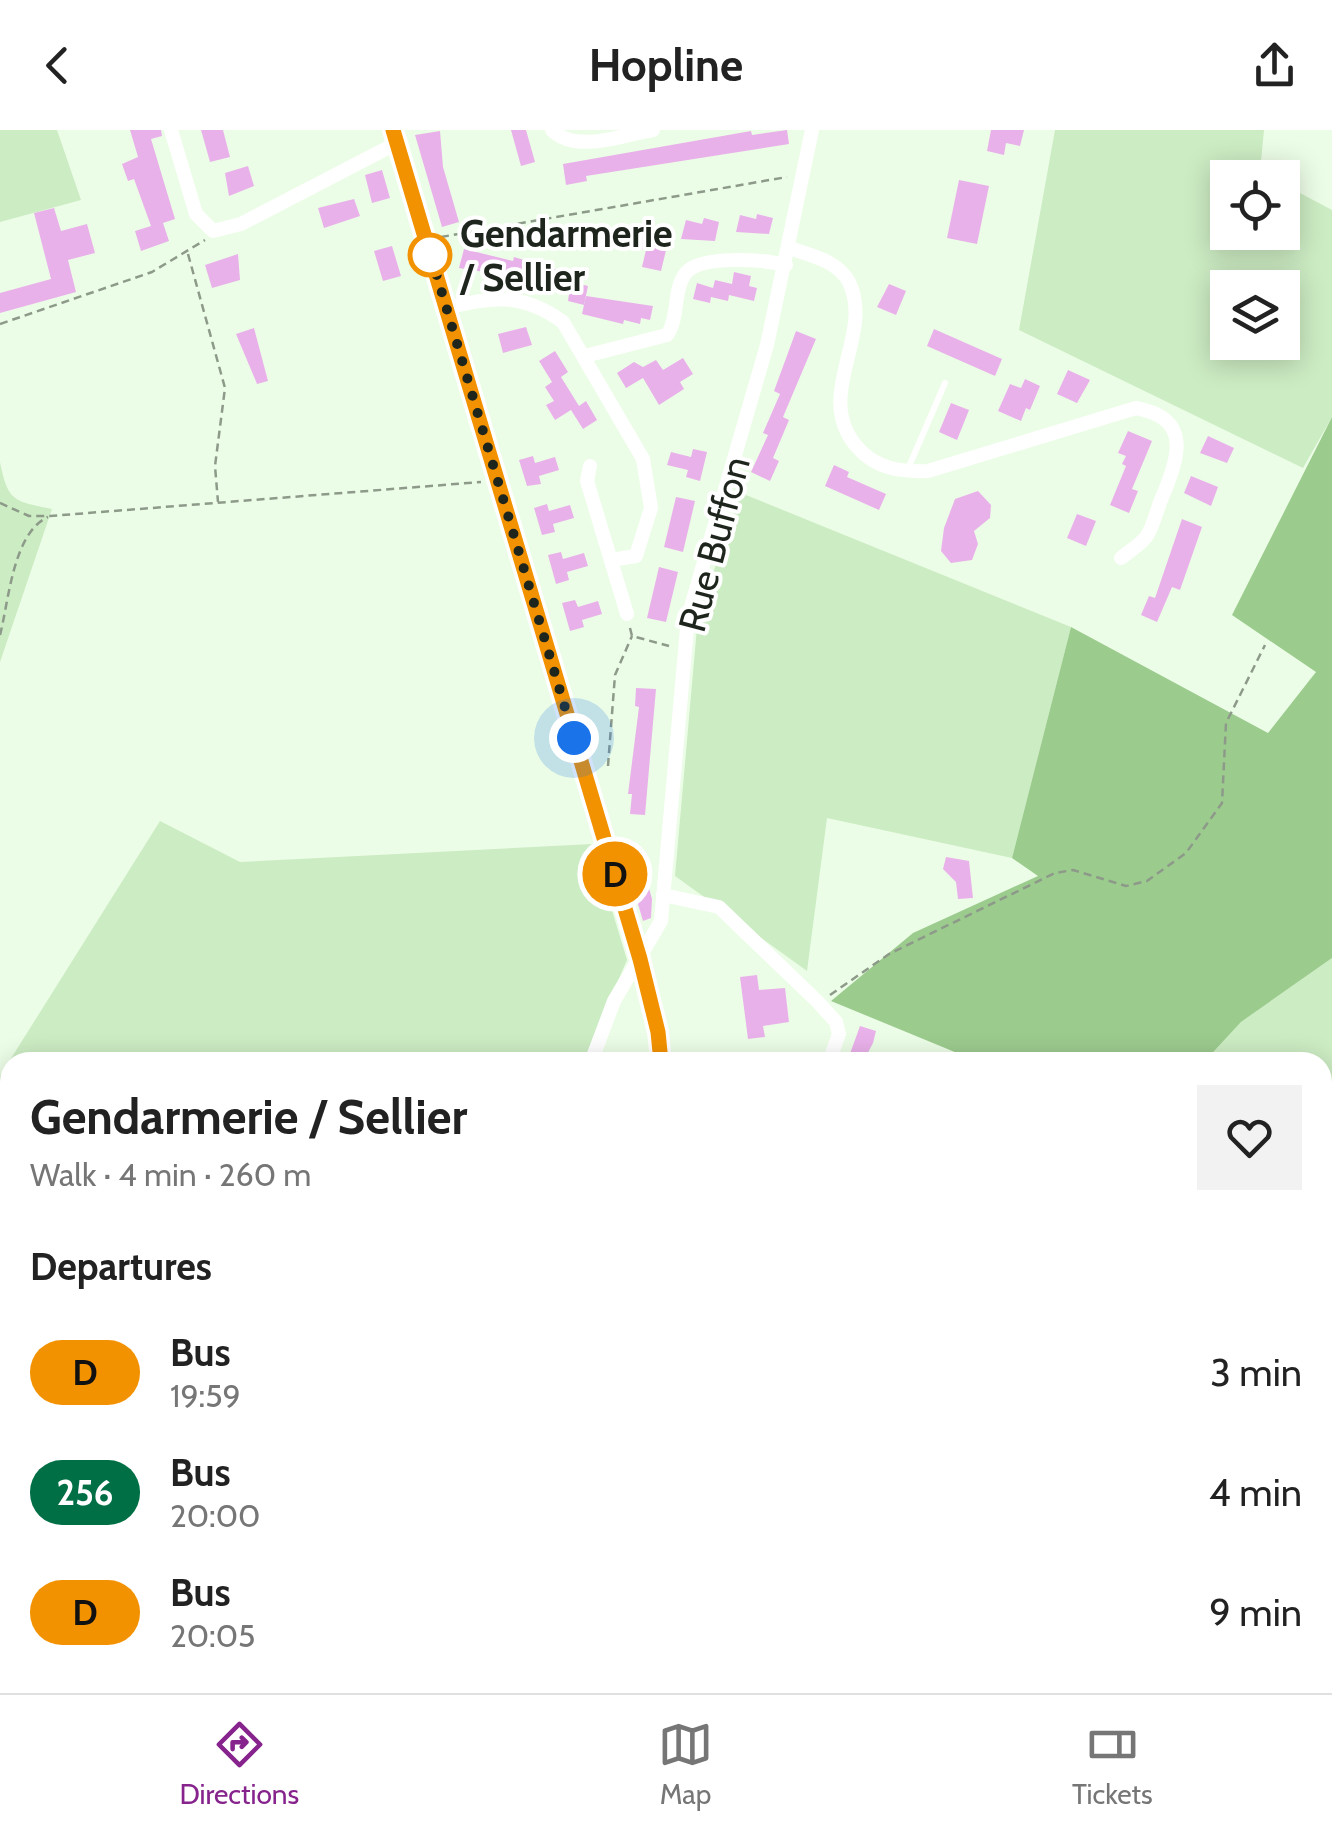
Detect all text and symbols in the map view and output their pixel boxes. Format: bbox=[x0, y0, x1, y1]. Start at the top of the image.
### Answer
icon: back bbox=[30, 38, 85, 93]
text: Hopline bbox=[589, 38, 743, 92]
icon: share bbox=[1247, 38, 1302, 93]
map controls bbox=[1210, 160, 1300, 360]
button: locate bbox=[1210, 160, 1300, 250]
place label: Gendarmerie / Sellier bbox=[459, 210, 673, 301]
marker: Gendarmerie / Sellier bbox=[409, 234, 451, 276]
button: layers bbox=[1210, 270, 1300, 360]
street label: Rue Buffon bbox=[668, 451, 760, 637]
your location bbox=[549, 713, 599, 763]
line badge: D bbox=[582, 842, 648, 906]
text: D bbox=[602, 853, 628, 896]
button: heart bbox=[1197, 1085, 1302, 1190]
text: Gendarmerie / Sellier bbox=[30, 1088, 467, 1146]
text: Walk · 4 min · 260 m bbox=[30, 1155, 311, 1194]
text: Departures bbox=[30, 1243, 212, 1290]
text: Bus bbox=[170, 1329, 231, 1376]
text: 3 min bbox=[1210, 1349, 1302, 1396]
text: D bbox=[72, 1351, 98, 1394]
text: 19:59 bbox=[170, 1376, 241, 1415]
text: Bus bbox=[170, 1449, 231, 1496]
text: 4 min bbox=[1209, 1469, 1302, 1516]
text: 256 bbox=[57, 1471, 113, 1514]
text: 20:00 bbox=[170, 1496, 260, 1535]
text: Bus bbox=[170, 1569, 231, 1616]
text: 9 min bbox=[1209, 1589, 1302, 1636]
text: D bbox=[72, 1591, 98, 1634]
text: 20:05 bbox=[170, 1616, 255, 1655]
tab: Directions bbox=[179, 1717, 299, 1811]
tab: Map bbox=[658, 1717, 713, 1811]
tab: Tickets bbox=[1072, 1717, 1153, 1811]

